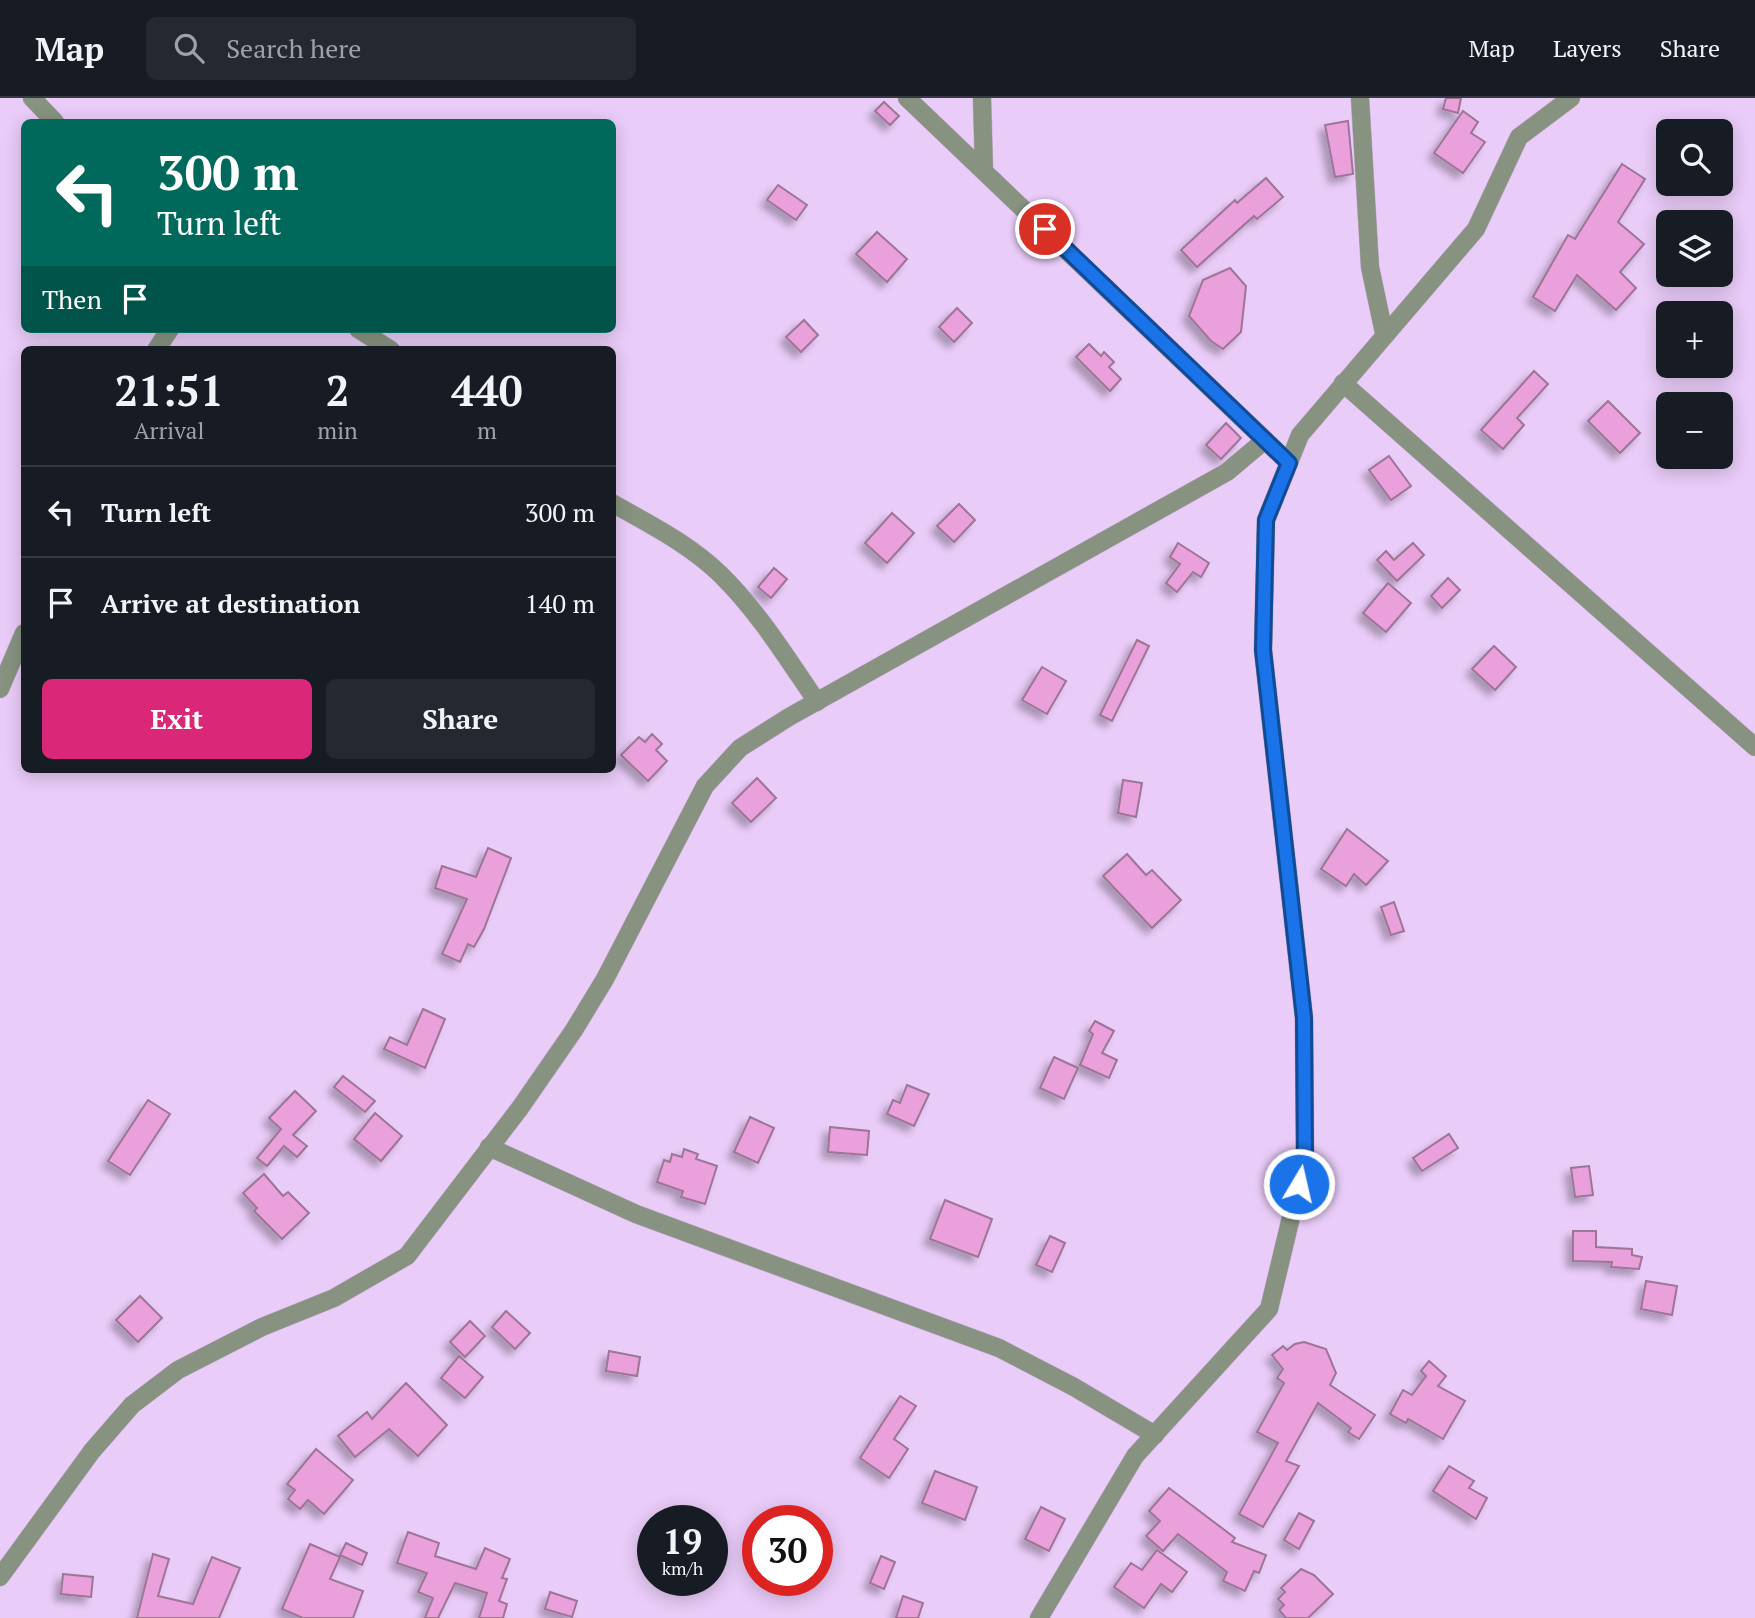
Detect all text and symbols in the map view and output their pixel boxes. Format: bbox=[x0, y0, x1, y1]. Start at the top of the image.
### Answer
search box bbox=[146, 17, 636, 80]
text: Map bbox=[35, 27, 104, 70]
icon: search bbox=[170, 29, 208, 67]
text: Search here bbox=[226, 31, 361, 65]
text: Map bbox=[1468, 32, 1515, 64]
text: Layers bbox=[1553, 32, 1622, 64]
text: Share bbox=[1660, 32, 1720, 64]
map controls bbox=[1656, 119, 1733, 469]
button: search bbox=[1656, 119, 1733, 196]
text: 300 m bbox=[157, 139, 299, 204]
icon: left bbox=[42, 147, 133, 238]
pin bbox=[1015, 199, 1075, 259]
text: Turn left bbox=[157, 202, 281, 244]
icon: arrive bbox=[1026, 210, 1064, 248]
button: layers bbox=[1656, 210, 1733, 287]
icon: arrive bbox=[116, 280, 154, 318]
text: Then bbox=[42, 282, 102, 316]
button: + bbox=[1656, 301, 1733, 378]
text: 21:51 bbox=[115, 362, 224, 418]
text: 2 bbox=[326, 362, 349, 418]
text: 440 bbox=[451, 362, 522, 418]
button: − bbox=[1656, 392, 1733, 469]
text: Arrival bbox=[134, 415, 204, 446]
text: min bbox=[317, 415, 358, 446]
text: m bbox=[477, 415, 497, 446]
icon: left bbox=[42, 493, 80, 531]
text: Turn left bbox=[101, 495, 211, 529]
text: 300 m bbox=[525, 495, 595, 529]
icon: arrive bbox=[42, 584, 80, 622]
text: Arrive at destination bbox=[101, 586, 360, 620]
text: 140 m bbox=[525, 586, 595, 620]
button: Exit bbox=[42, 679, 312, 759]
button: Share bbox=[326, 679, 595, 759]
position arrow bbox=[1262, 1147, 1336, 1221]
speed limit sign: 30 bbox=[742, 1505, 833, 1596]
text: 19 bbox=[663, 1518, 702, 1564]
text: km/h bbox=[662, 1556, 703, 1580]

